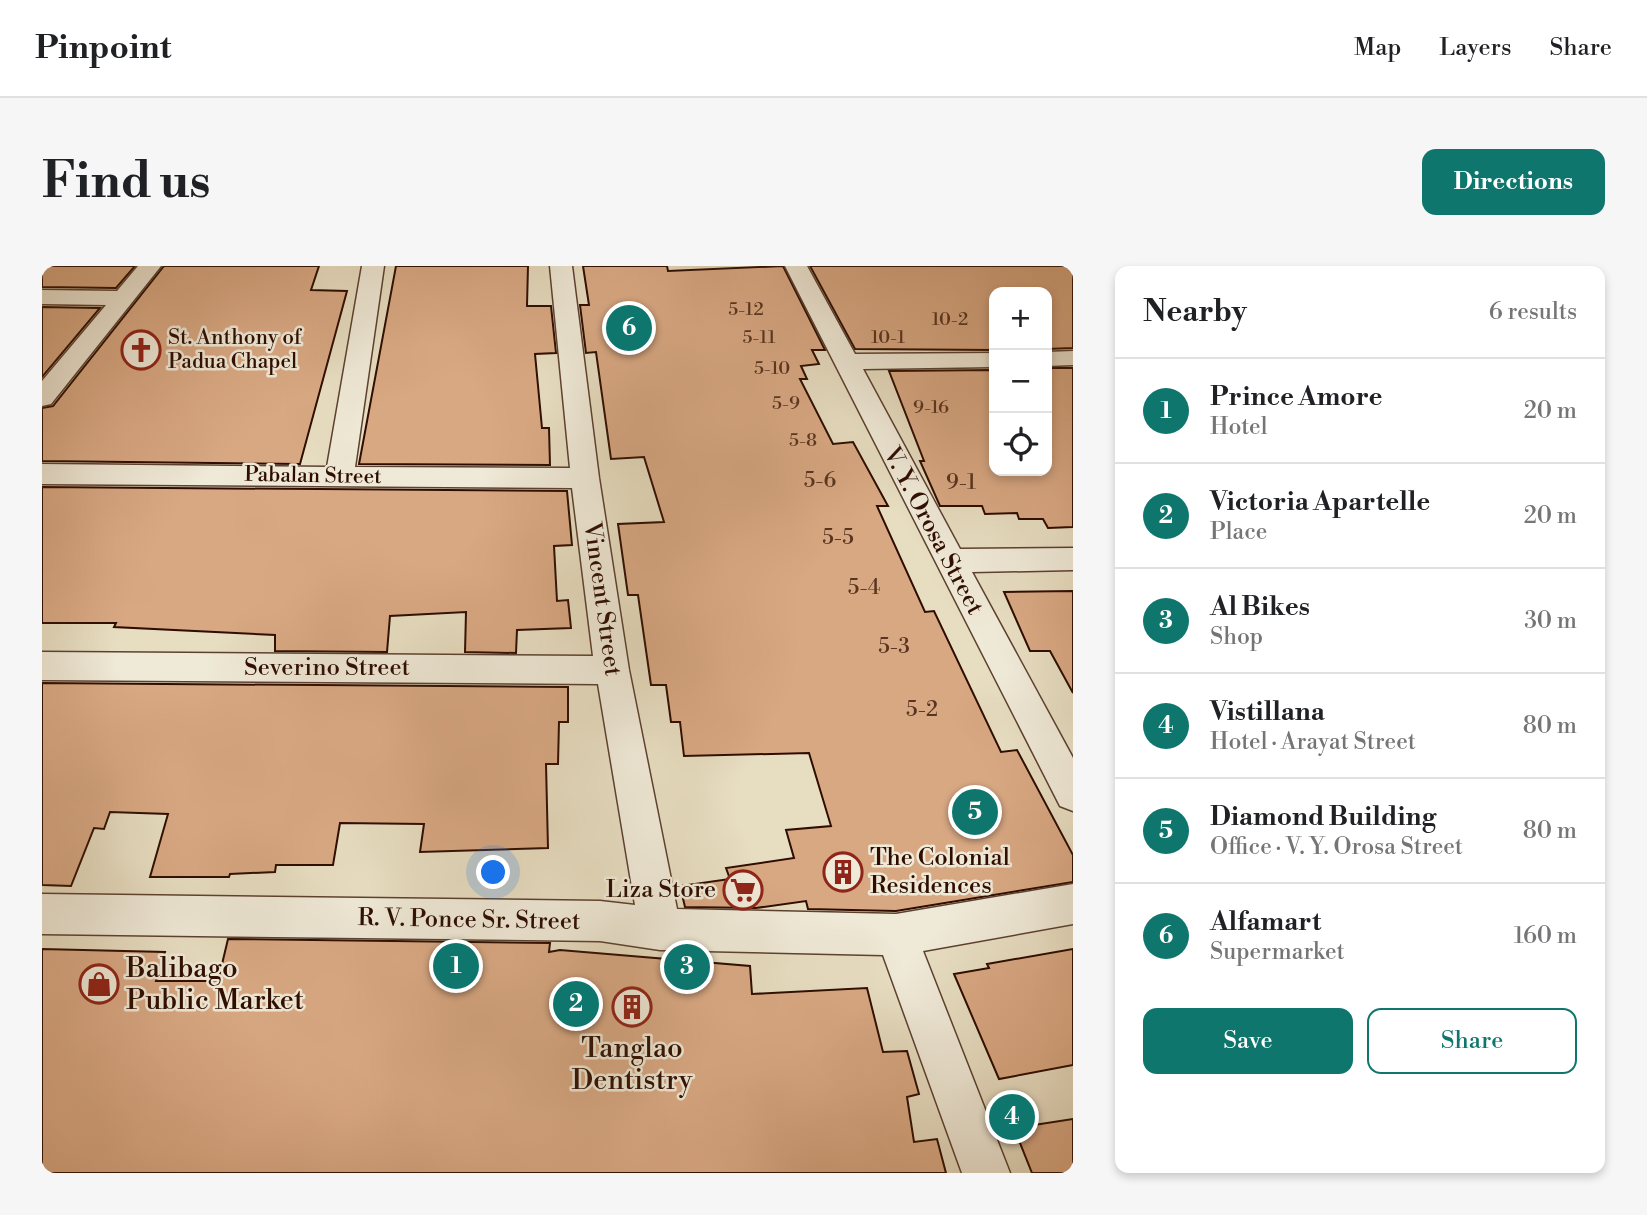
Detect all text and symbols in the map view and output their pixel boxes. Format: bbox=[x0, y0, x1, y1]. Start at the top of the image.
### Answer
text: Pinpoint bbox=[35, 28, 172, 69]
text: Map bbox=[1354, 33, 1401, 63]
text: Layers bbox=[1439, 33, 1511, 63]
text: Share bbox=[1549, 33, 1612, 63]
button: Directions bbox=[1422, 149, 1605, 215]
text: Find us bbox=[42, 152, 211, 213]
map controls bbox=[989, 287, 1052, 476]
button: + bbox=[989, 287, 1052, 350]
text: Nearby bbox=[1143, 293, 1247, 331]
house number: 5-12 bbox=[728, 298, 764, 321]
text: 6 results bbox=[1489, 298, 1577, 326]
pin: 6 bbox=[606, 302, 652, 354]
house number: 10-2 bbox=[932, 308, 968, 331]
place label: St. Anthony of Padua Chapel bbox=[168, 325, 303, 375]
house number: 5-11 bbox=[742, 326, 776, 349]
house number: 10-1 bbox=[871, 326, 905, 349]
church icon: St. Anthony of Padua Chapel bbox=[120, 329, 162, 371]
button: − bbox=[989, 350, 1052, 413]
house number: 5-10 bbox=[754, 357, 790, 380]
text: Prince Amore bbox=[1210, 381, 1383, 413]
house number: 5-9 bbox=[772, 392, 800, 415]
house number: 9-16 bbox=[913, 396, 949, 419]
text: 1 bbox=[1160, 397, 1172, 425]
text: 20 m bbox=[1524, 397, 1577, 425]
button: locate bbox=[989, 413, 1052, 476]
text: Hotel bbox=[1210, 413, 1268, 441]
house number: 5-8 bbox=[789, 429, 817, 452]
street label: V. Y. Orosa Street bbox=[876, 441, 990, 620]
street label: Pabalan Street bbox=[244, 462, 382, 490]
house number: 5-6 bbox=[804, 468, 837, 494]
house number: 9-1 bbox=[946, 470, 976, 496]
text: Victoria Apartelle bbox=[1210, 486, 1430, 518]
text: 2 bbox=[1159, 502, 1173, 530]
text: 20 m bbox=[1524, 502, 1577, 530]
text: Place bbox=[1210, 518, 1267, 546]
street label: Vincent Street bbox=[576, 519, 628, 678]
house number: 5-5 bbox=[822, 525, 854, 551]
house number: 5-4 bbox=[848, 575, 880, 601]
text: Al Bikes bbox=[1210, 591, 1310, 623]
text: 3 bbox=[1159, 607, 1173, 635]
text: 30 m bbox=[1524, 607, 1577, 635]
text: Shop bbox=[1210, 623, 1263, 651]
house number: 5-3 bbox=[878, 634, 910, 660]
street label: Severino Street bbox=[244, 653, 411, 683]
text: Vistillana bbox=[1210, 696, 1325, 728]
house number: 5-2 bbox=[906, 697, 938, 723]
text: 4 bbox=[1158, 712, 1174, 740]
text: 80 m bbox=[1523, 712, 1577, 740]
text: Hotel · Arayat Street bbox=[1210, 728, 1416, 756]
pin: 5 bbox=[952, 786, 998, 838]
text: Diamond Building bbox=[1210, 801, 1436, 833]
text: 5 bbox=[1159, 817, 1173, 845]
text: 80 m bbox=[1523, 817, 1577, 845]
text: Office · V. Y. Orosa Street bbox=[1210, 833, 1463, 861]
place label: The Colonial Residences bbox=[870, 843, 1010, 901]
building icon: The Colonial Residences bbox=[822, 851, 864, 893]
your location bbox=[476, 855, 510, 889]
supermarket icon: Liza Store bbox=[722, 869, 764, 911]
place label: Liza Store bbox=[606, 875, 716, 905]
street label: R. V. Ponce Sr. Street bbox=[357, 903, 581, 937]
text: Alfamart bbox=[1210, 906, 1321, 938]
text: 6 bbox=[1159, 922, 1173, 950]
text: 160 m bbox=[1514, 922, 1577, 950]
text: Supermarket bbox=[1210, 938, 1345, 966]
pin: 1 bbox=[433, 940, 479, 992]
pin: 3 bbox=[664, 941, 710, 993]
place label: Balibago Public Market bbox=[125, 951, 304, 1018]
shop icon: Balibago Public Market bbox=[78, 963, 120, 1005]
pin: 2 bbox=[553, 978, 599, 1030]
building icon: Tanglao Dentistry bbox=[611, 986, 653, 1028]
button: Save bbox=[1143, 1008, 1353, 1074]
button: Share bbox=[1367, 1008, 1577, 1074]
place label: Tanglao Dentistry bbox=[572, 1031, 693, 1098]
pin: 4 bbox=[989, 1091, 1035, 1143]

